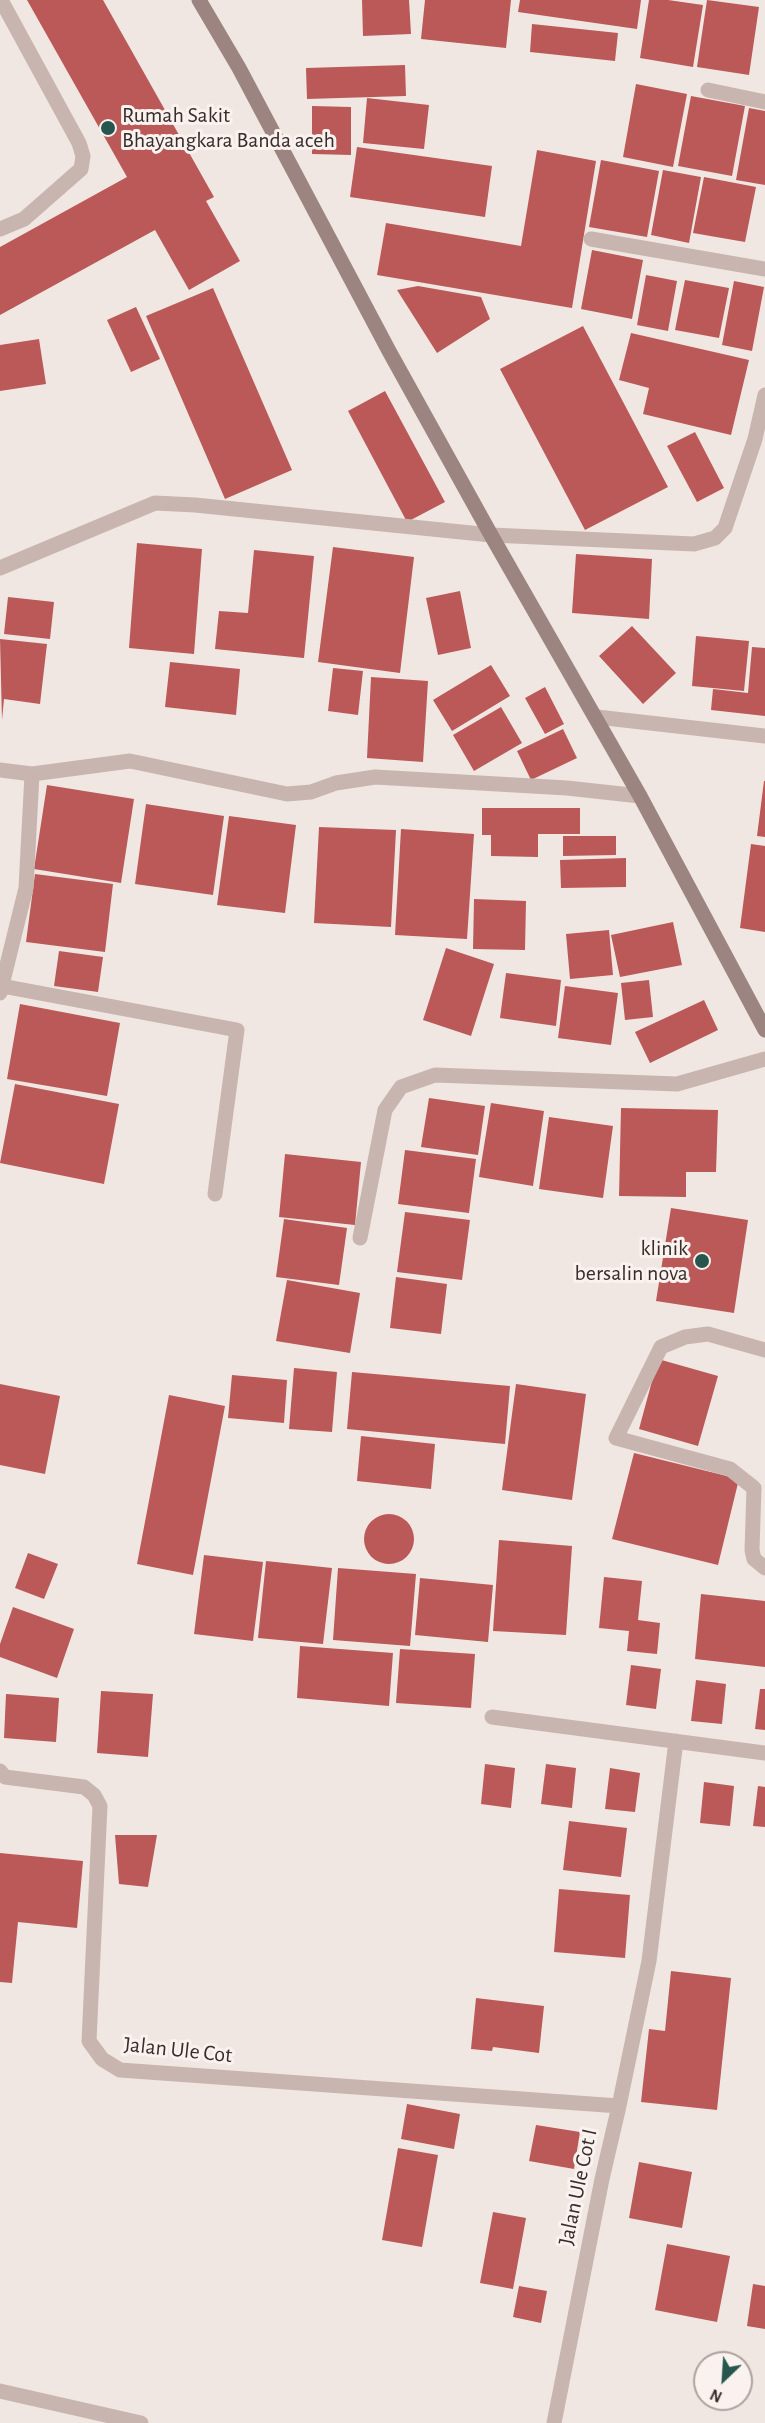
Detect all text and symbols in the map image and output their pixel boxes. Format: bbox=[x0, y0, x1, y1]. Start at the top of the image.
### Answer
place label: Rumah Sakit Bhayangkara Banda aceh bbox=[122, 102, 335, 154]
marker: Rumah Sakit Bhayangkara Banda aceh bbox=[99, 119, 117, 137]
place label: klinik bersalin nova bbox=[574, 1235, 688, 1286]
marker: klinik bersalin nova bbox=[693, 1252, 711, 1270]
street label: Jalan Ule Cot bbox=[123, 2031, 233, 2069]
street label: Jalan Ule Cot I bbox=[553, 2126, 603, 2248]
north arrow bbox=[693, 2351, 753, 2411]
text: N bbox=[708, 2386, 725, 2405]

